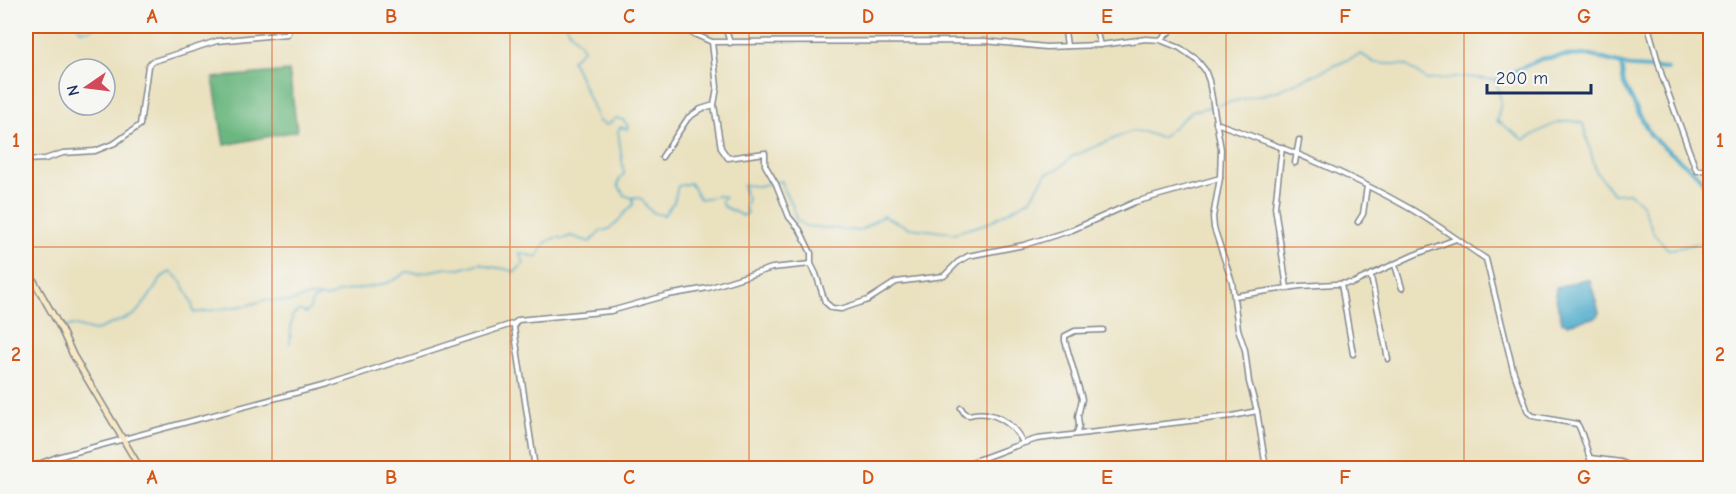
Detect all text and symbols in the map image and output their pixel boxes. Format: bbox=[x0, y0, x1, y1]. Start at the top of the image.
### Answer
text: A bbox=[146, 5, 158, 28]
text: B bbox=[385, 5, 397, 28]
text: C bbox=[623, 5, 635, 28]
text: D bbox=[862, 5, 874, 28]
text: E bbox=[1101, 5, 1113, 28]
text: F bbox=[1339, 5, 1351, 28]
text: G bbox=[1577, 5, 1591, 28]
north arrow bbox=[57, 57, 117, 117]
scale bar bbox=[1487, 57, 1590, 95]
text: 200 m bbox=[1496, 68, 1548, 89]
text: N bbox=[63, 83, 83, 98]
text: 1 bbox=[12, 129, 20, 152]
text: 1 bbox=[1716, 129, 1724, 152]
text: 2 bbox=[11, 343, 21, 366]
text: 2 bbox=[1715, 343, 1725, 366]
text: A bbox=[146, 466, 158, 489]
text: B bbox=[385, 466, 397, 489]
text: C bbox=[623, 466, 635, 489]
text: D bbox=[862, 466, 874, 489]
text: E bbox=[1101, 466, 1113, 489]
text: F bbox=[1339, 466, 1351, 489]
text: G bbox=[1577, 466, 1591, 489]

